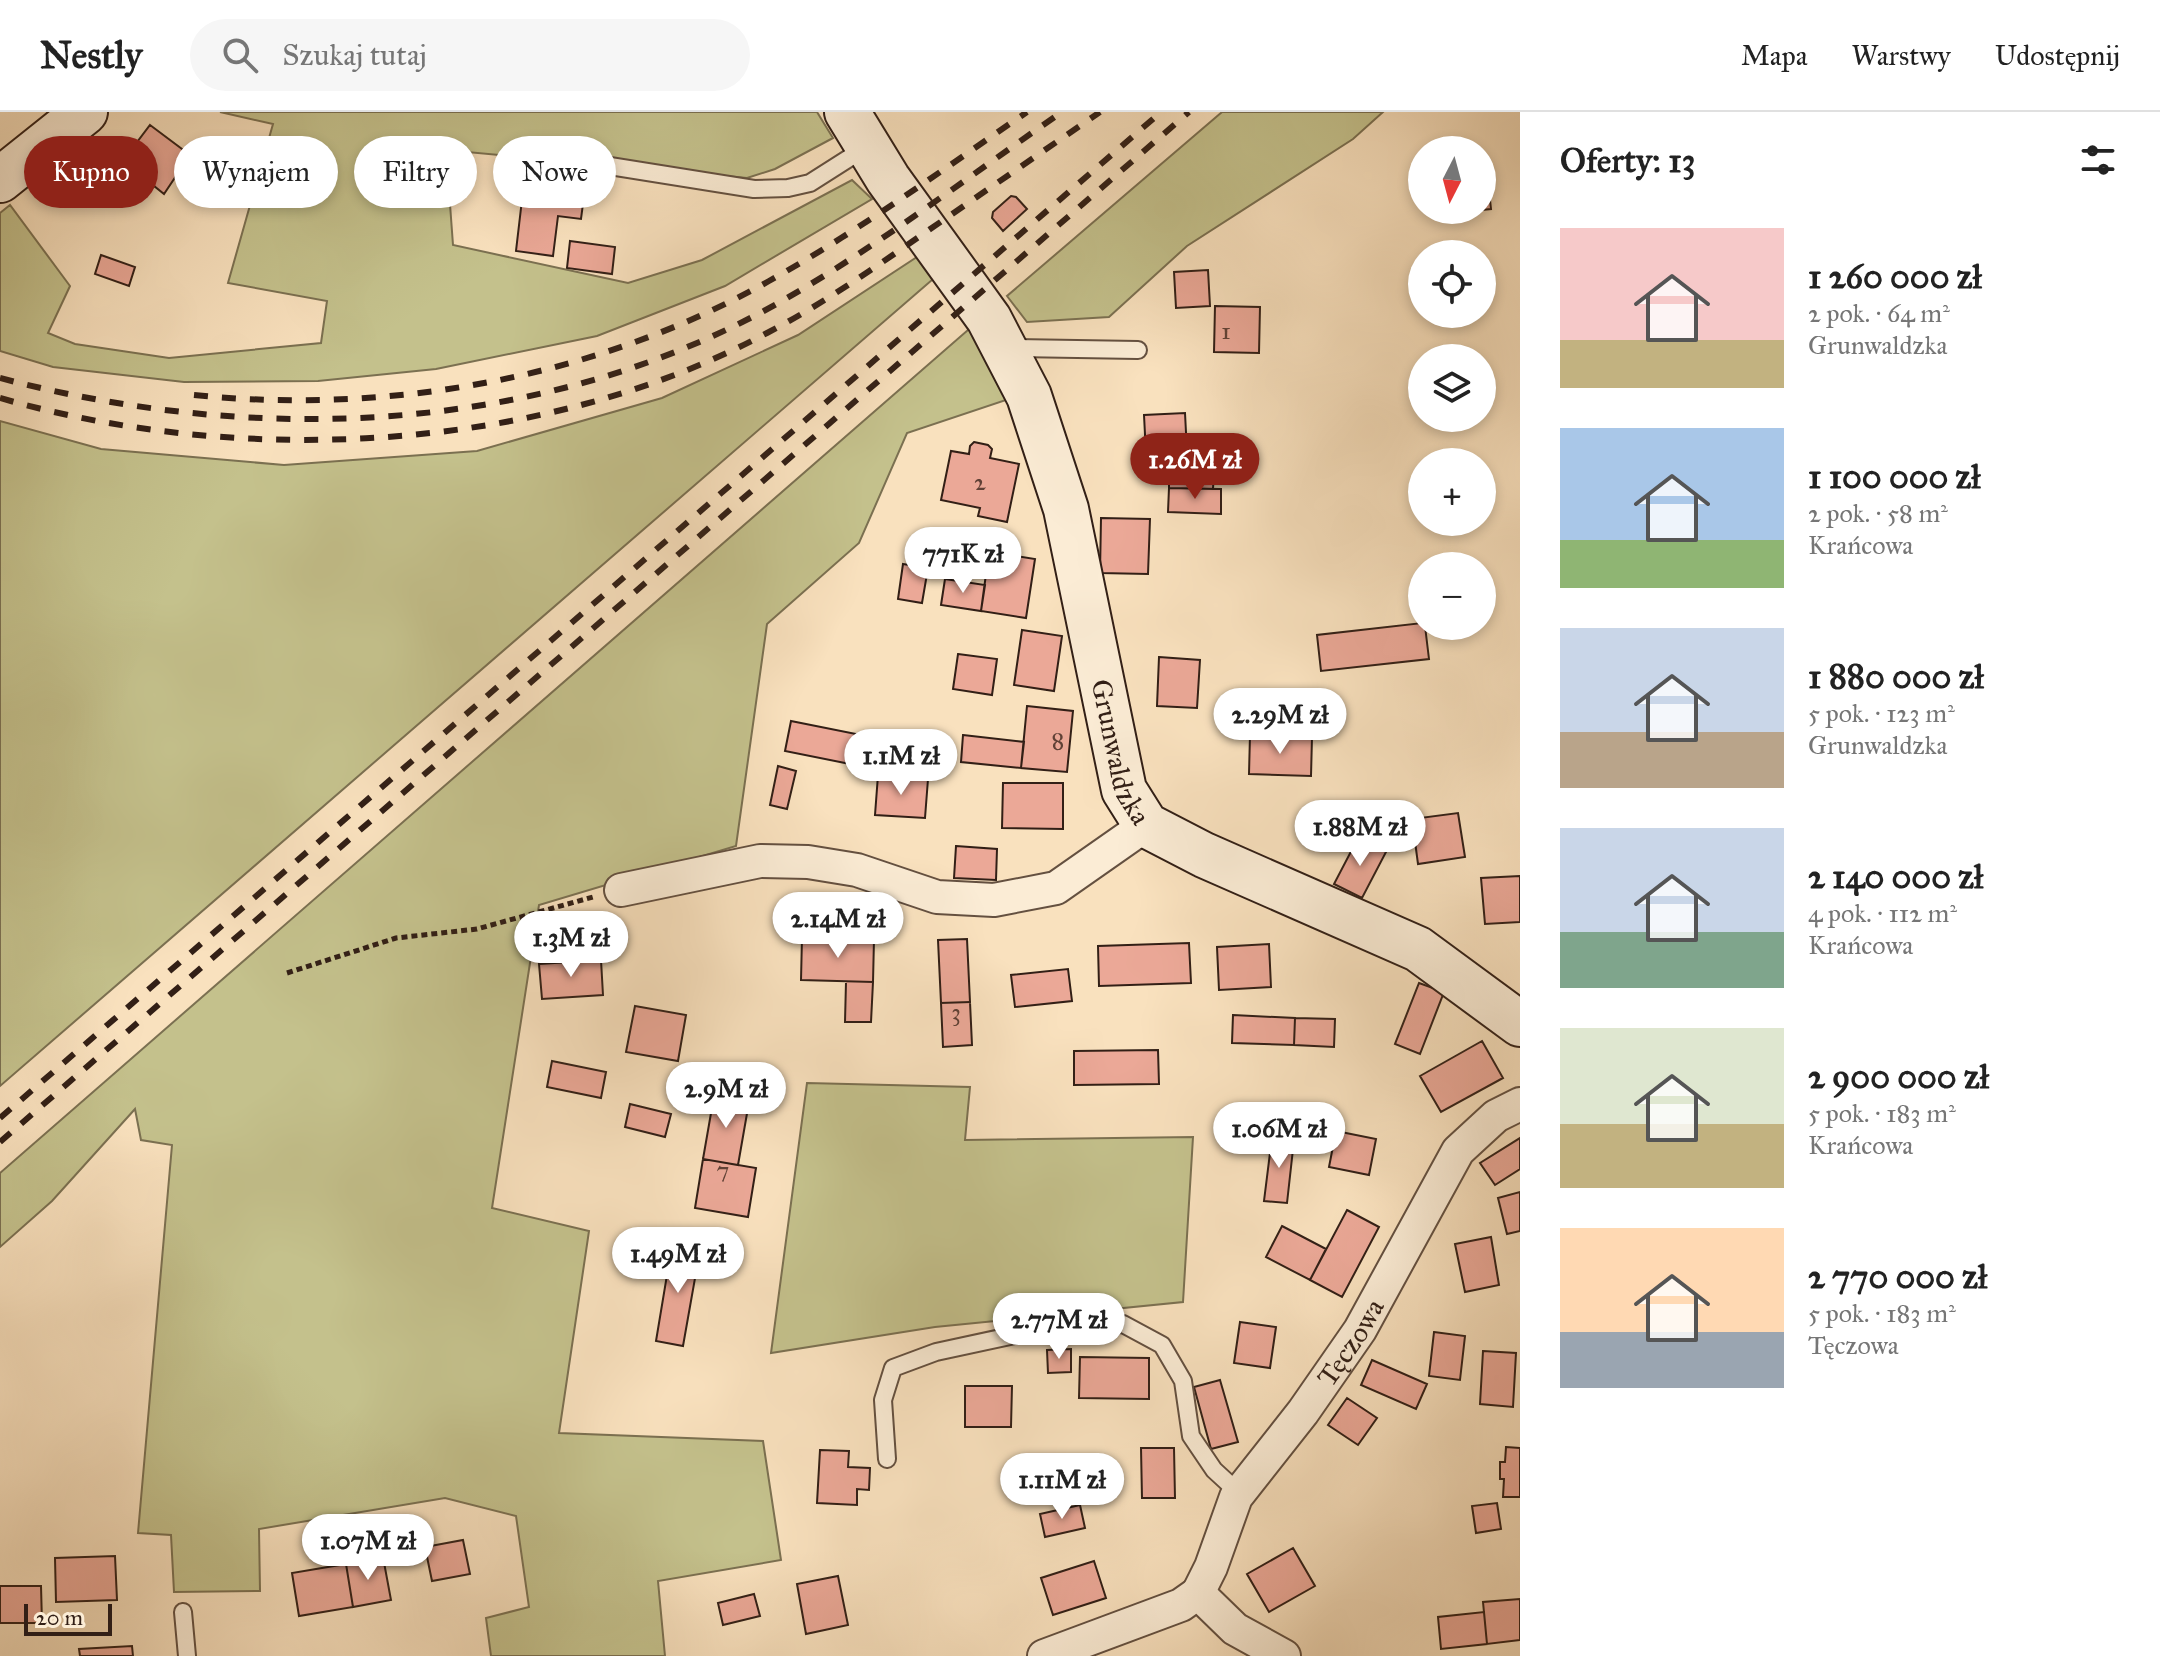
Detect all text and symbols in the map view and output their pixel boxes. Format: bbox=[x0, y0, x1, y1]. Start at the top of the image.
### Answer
search box bbox=[190, 19, 750, 91]
text: Nestly bbox=[40, 32, 142, 78]
icon: search bbox=[218, 33, 262, 77]
text: Szukaj tutaj bbox=[282, 37, 427, 73]
text: Mapa bbox=[1741, 38, 1808, 73]
text: Warstwy bbox=[1852, 38, 1951, 73]
text: Udostępnij bbox=[1995, 38, 2120, 73]
chip: Kupno bbox=[24, 136, 158, 208]
chip: Wynajem bbox=[174, 136, 338, 208]
chip: Filtry bbox=[354, 136, 477, 208]
chip: Nowe bbox=[493, 136, 616, 208]
north arrow bbox=[1408, 136, 1496, 224]
map controls bbox=[1408, 136, 1496, 640]
icon: filters bbox=[2076, 138, 2120, 182]
text: Oferty: 13 bbox=[1560, 140, 1695, 181]
button: locate bbox=[1408, 240, 1496, 328]
text: 1 260 000 zł bbox=[1808, 256, 1982, 297]
icon: home bbox=[1624, 260, 1720, 356]
text: 2 pok. · 64 m² bbox=[1808, 297, 1950, 329]
house number: 1 bbox=[1221, 316, 1231, 346]
text: Grunwaldzka bbox=[1808, 329, 1948, 361]
button: layers bbox=[1408, 344, 1496, 432]
pin: 1.26M zł bbox=[1112, 433, 1278, 501]
text: 1.26M zł bbox=[1148, 443, 1242, 475]
button: + bbox=[1408, 448, 1496, 536]
text: 1 100 000 zł bbox=[1808, 456, 1981, 497]
icon: home bbox=[1624, 460, 1720, 556]
house number: 2 bbox=[974, 467, 986, 497]
text: 2 pok. · 58 m² bbox=[1808, 497, 1948, 529]
pin: 771K zł bbox=[889, 527, 1037, 595]
text: Krańcowa bbox=[1808, 529, 1913, 561]
text: 771K zł bbox=[922, 537, 1004, 569]
button: − bbox=[1408, 552, 1496, 640]
text: 1 880 000 zł bbox=[1808, 656, 1984, 697]
icon: home bbox=[1624, 660, 1720, 756]
street label: Grunwaldzka bbox=[1084, 676, 1158, 831]
pin: 2.29M zł bbox=[1197, 688, 1363, 756]
text: 5 pok. · 123 m² bbox=[1808, 697, 1955, 729]
text: 2.29M zł bbox=[1232, 698, 1329, 730]
house number: 8 bbox=[1052, 726, 1064, 756]
pin: 1.1M zł bbox=[827, 729, 975, 797]
text: Grunwaldzka bbox=[1808, 729, 1948, 761]
text: 1.1M zł bbox=[862, 739, 940, 771]
pin: 1.88M zł bbox=[1277, 800, 1443, 868]
text: 1.88M zł bbox=[1313, 810, 1407, 842]
text: 2 140 000 zł bbox=[1808, 856, 1983, 897]
icon: home bbox=[1624, 860, 1720, 956]
pin: 2.14M zł bbox=[755, 892, 921, 960]
text: 4 pok. · 112 m² bbox=[1808, 897, 1957, 929]
text: 2.14M zł bbox=[791, 902, 885, 934]
pin: 1.3M zł bbox=[497, 911, 645, 979]
text: 1.3M zł bbox=[532, 921, 610, 953]
text: Krańcowa bbox=[1808, 929, 1913, 961]
house number: 3 bbox=[951, 997, 961, 1027]
text: 2 900 000 zł bbox=[1808, 1056, 1989, 1097]
icon: home bbox=[1624, 1060, 1720, 1156]
pin: 2.9M zł bbox=[652, 1062, 800, 1130]
text: 2.9M zł bbox=[684, 1072, 768, 1104]
text: 5 pok. · 183 m² bbox=[1808, 1097, 1956, 1129]
pin: 1.06M zł bbox=[1196, 1102, 1362, 1170]
text: 1.06M zł bbox=[1231, 1112, 1327, 1144]
text: Krańcowa bbox=[1808, 1129, 1913, 1161]
house number: 7 bbox=[717, 1155, 729, 1185]
pin: 1.49M zł bbox=[595, 1227, 761, 1295]
text: 1.49M zł bbox=[630, 1237, 726, 1269]
text: 2 770 000 zł bbox=[1808, 1256, 1987, 1297]
icon: home bbox=[1624, 1260, 1720, 1356]
street label: Tęczowa bbox=[1309, 1292, 1392, 1393]
pin: 2.77M zł bbox=[976, 1293, 1142, 1361]
text: 5 pok. · 183 m² bbox=[1808, 1297, 1956, 1329]
text: 2.77M zł bbox=[1011, 1303, 1107, 1335]
text: Tęczowa bbox=[1808, 1329, 1899, 1361]
pin: 1.11M zł bbox=[979, 1453, 1145, 1521]
text: 1.11M zł bbox=[1018, 1463, 1106, 1495]
pin: 1.07M zł bbox=[285, 1514, 451, 1582]
text: 1.07M zł bbox=[320, 1524, 416, 1556]
scale bar bbox=[24, 1600, 112, 1636]
text: 20 m bbox=[36, 1604, 83, 1631]

